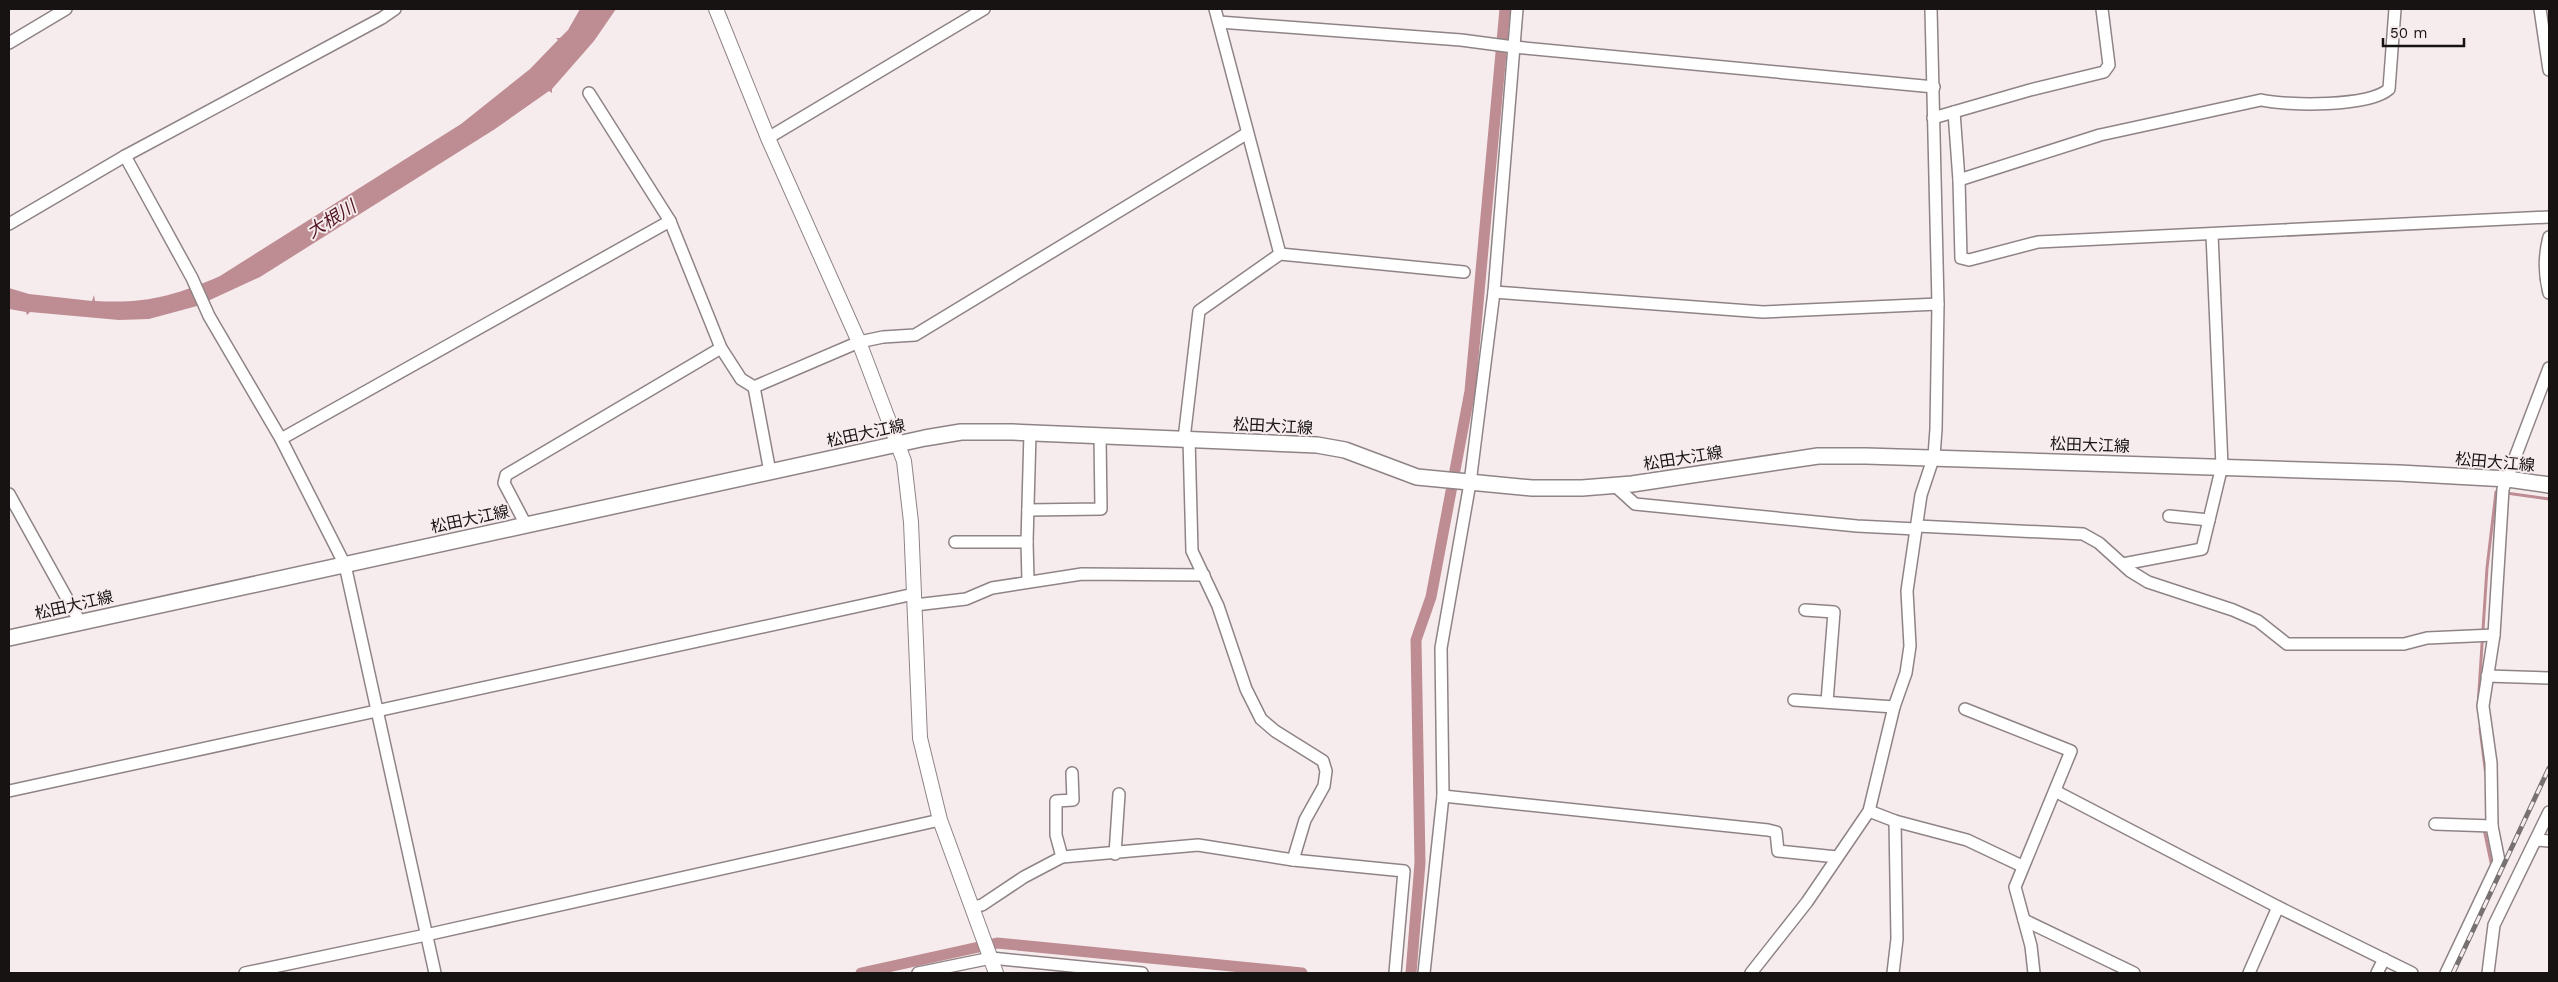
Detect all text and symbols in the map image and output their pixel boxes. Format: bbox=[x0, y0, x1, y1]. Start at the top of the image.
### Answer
scale bar bbox=[2383, 15, 2464, 47]
text: 50 m bbox=[2390, 24, 2427, 42]
water label: 大根川 bbox=[303, 195, 361, 242]
street label: 松田大江線 bbox=[1233, 414, 1313, 438]
street label: 松田大江線 bbox=[825, 415, 907, 451]
street label: 松田大江線 bbox=[2050, 434, 2130, 456]
street label: 松田大江線 bbox=[1642, 442, 1724, 474]
street label: 松田大江線 bbox=[2454, 449, 2536, 475]
street label: 松田大江線 bbox=[429, 501, 511, 537]
street label: 松田大江線 bbox=[33, 587, 115, 623]

